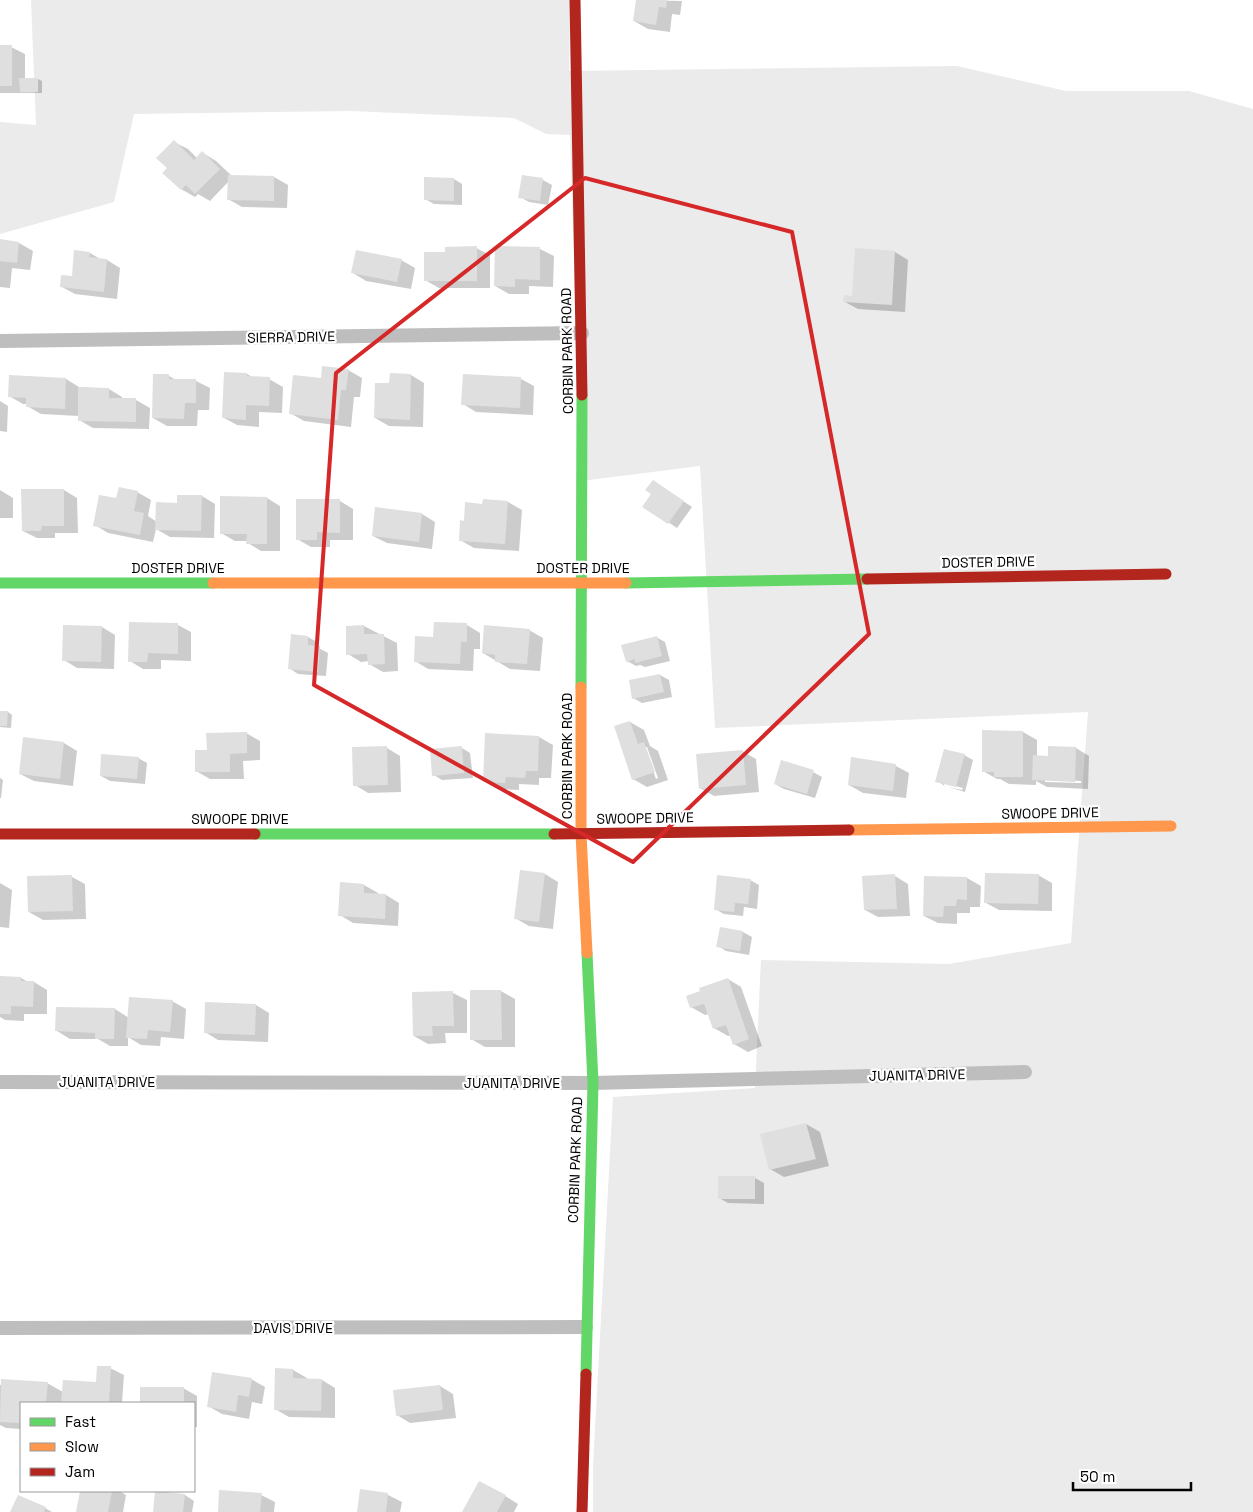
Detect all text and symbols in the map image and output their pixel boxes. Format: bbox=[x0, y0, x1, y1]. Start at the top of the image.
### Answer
street label: CORBIN PARK ROAD bbox=[557, 288, 577, 414]
street label: SIERRA DRIVE bbox=[247, 327, 335, 347]
street label: DOSTER DRIVE bbox=[941, 552, 1035, 572]
street label: DOSTER DRIVE bbox=[131, 559, 225, 577]
street label: DOSTER DRIVE bbox=[536, 559, 630, 577]
street label: CORBIN PARK ROAD bbox=[558, 693, 576, 819]
street label: SWOOPE DRIVE bbox=[1001, 803, 1099, 823]
street label: SWOOPE DRIVE bbox=[596, 808, 694, 828]
street label: SWOOPE DRIVE bbox=[191, 810, 289, 828]
street label: JUANITA DRIVE bbox=[869, 1065, 965, 1085]
street label: JUANITA DRIVE bbox=[59, 1073, 155, 1091]
street label: JUANITA DRIVE bbox=[464, 1074, 560, 1092]
street label: CORBIN PARK ROAD bbox=[564, 1097, 586, 1223]
street label: DAVIS DRIVE bbox=[253, 1319, 333, 1337]
legend bbox=[20, 1402, 195, 1492]
text: Fast bbox=[65, 1412, 96, 1431]
text: Slow bbox=[65, 1437, 99, 1456]
scale bar bbox=[1073, 1460, 1190, 1492]
text: Jam bbox=[65, 1462, 95, 1481]
text: 50 m bbox=[1080, 1467, 1115, 1486]

